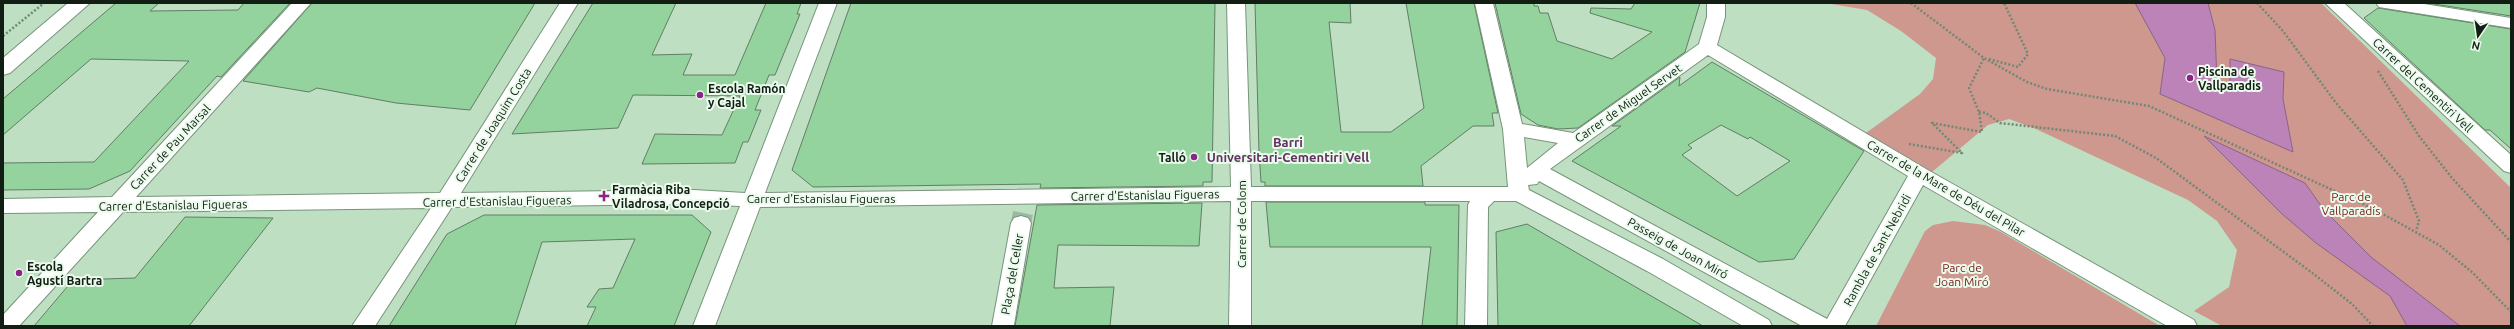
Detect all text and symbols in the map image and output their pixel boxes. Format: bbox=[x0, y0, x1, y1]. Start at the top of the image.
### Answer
north arrow bbox=[2458, 16, 2498, 56]
street label: Carrer del Cementiri Vell bbox=[2370, 35, 2476, 135]
text: N bbox=[2470, 39, 2481, 53]
street label: Carrer de Miguel Servet bbox=[1572, 61, 1684, 145]
street label: Carrer de Joaquim Costa bbox=[452, 65, 534, 185]
place label: Piscina de Vallparadis bbox=[2198, 65, 2261, 92]
marker: Piscina de Vallparadis bbox=[2185, 73, 2195, 83]
place label: Escola Ramón y Cajal bbox=[708, 82, 786, 109]
marker: Escola Ramón y Cajal bbox=[695, 90, 705, 100]
street label: Carrer de Pau Marsal bbox=[127, 102, 213, 192]
district label: Barri Universitari-Cementiri Vell bbox=[1207, 135, 1369, 164]
street label: Carrer de la Mare de Déu del Pilar bbox=[1865, 137, 2028, 239]
place label: Talló bbox=[1159, 151, 1186, 164]
marker: Talló bbox=[1189, 152, 1199, 162]
street label: Carrer de Colom bbox=[1235, 180, 1248, 268]
place label: Farmàcia Riba Viladrosa, Concepció bbox=[612, 183, 730, 210]
street label: Carrer d'Estanislau Figueras bbox=[1071, 187, 1219, 203]
park label: Parc de Vallparadís bbox=[2322, 190, 2380, 217]
marker: Farmàcia Riba Viladrosa, Concepció bbox=[599, 191, 609, 201]
street label: Carrer d'Estanislau Figueras bbox=[747, 192, 895, 205]
street label: Rambla de Sant Nebridi bbox=[1841, 192, 1913, 308]
street label: Carrer d'Estanislau Figueras bbox=[423, 193, 571, 209]
street label: Carrer d'Estanislau Figueras bbox=[99, 197, 247, 213]
street label: Passeig de Joan Miró bbox=[1626, 215, 1730, 281]
street label: Plaça del Celler bbox=[998, 232, 1026, 315]
place label: Escola Agustí Bartra bbox=[27, 260, 102, 287]
park label: Parc de Joan Miró bbox=[1935, 261, 1989, 288]
marker: Escola Agustí Bartra bbox=[14, 268, 24, 278]

